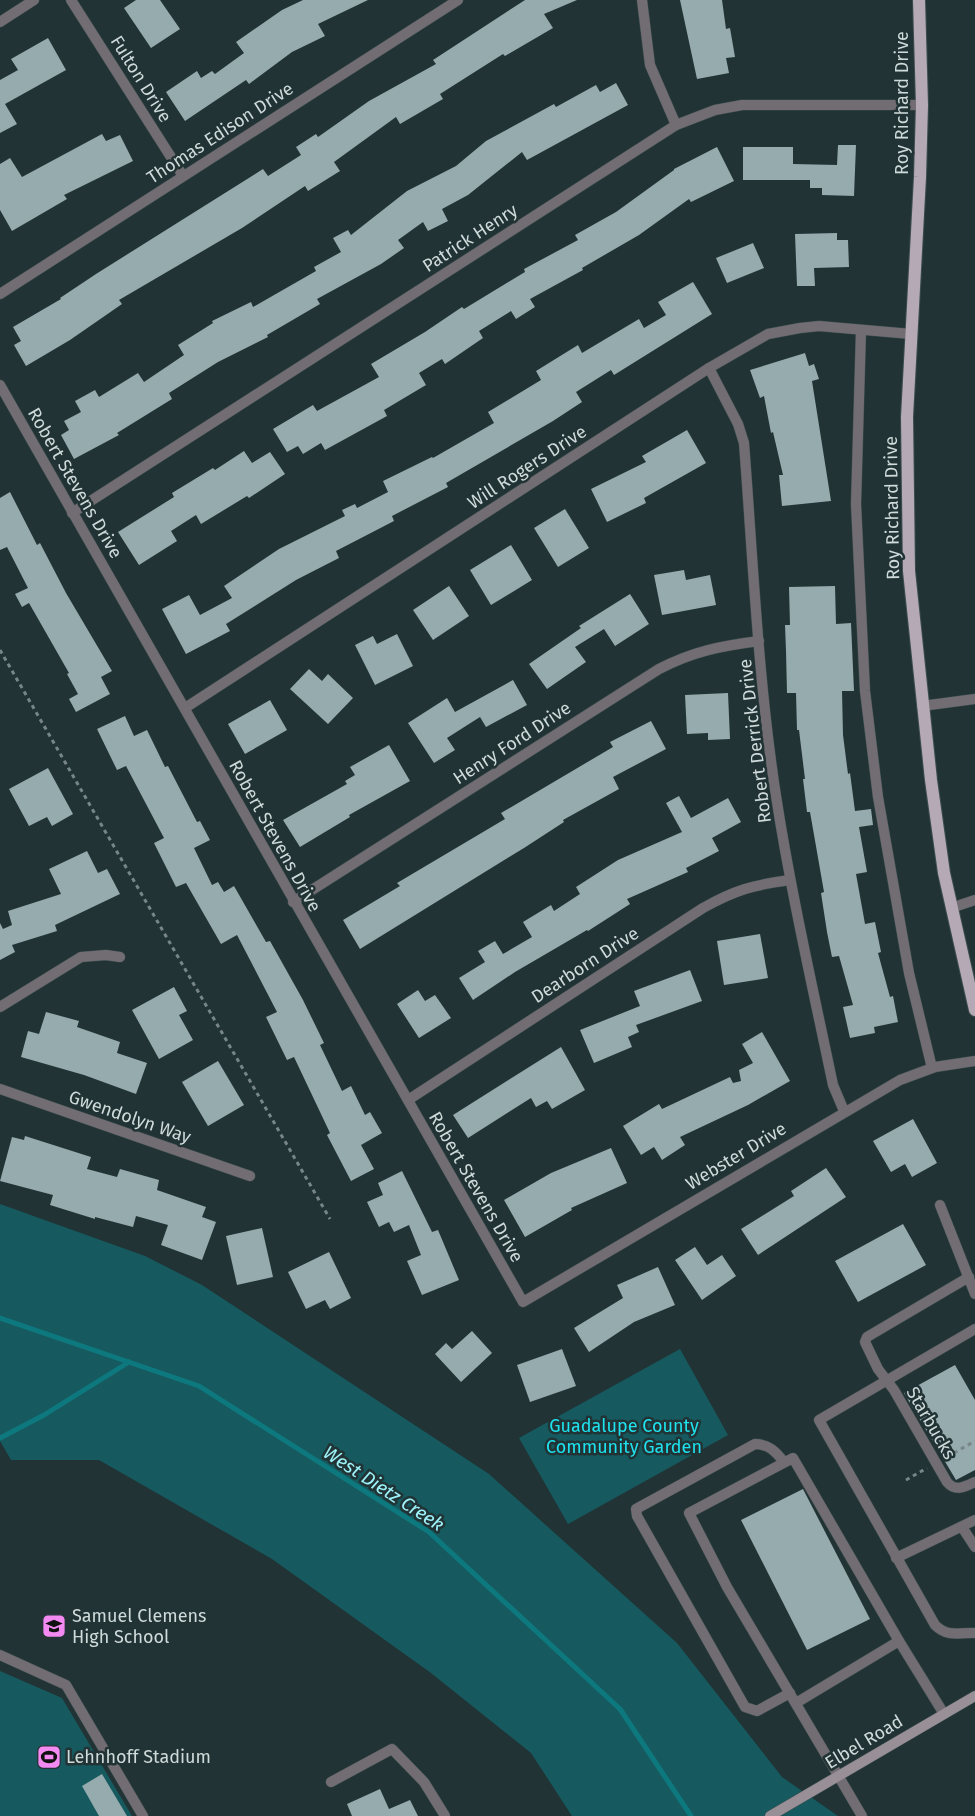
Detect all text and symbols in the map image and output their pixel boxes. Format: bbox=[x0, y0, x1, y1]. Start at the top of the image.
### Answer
street label: Roy Richard Drive bbox=[891, 31, 913, 175]
street label: Fulton Drive bbox=[106, 32, 176, 126]
street label: Thomas Edison Drive bbox=[143, 77, 297, 189]
street label: Patrick Henry bbox=[418, 199, 522, 277]
street label: Robert Stevens Drive bbox=[23, 404, 127, 562]
street label: Will Rogers Drive bbox=[463, 420, 591, 514]
street label: Roy Richard Drive bbox=[880, 436, 904, 580]
street label: Robert Derrick Drive bbox=[734, 658, 776, 824]
street label: Henry Ford Drive bbox=[449, 697, 575, 789]
street label: Robert Stevens Drive bbox=[224, 756, 326, 916]
street label: Dearborn Drive bbox=[527, 922, 643, 1008]
street label: Gwendolyn Way bbox=[66, 1086, 194, 1148]
street label: Robert Stevens Drive bbox=[424, 1108, 528, 1266]
street label: Webster Drive bbox=[682, 1117, 790, 1195]
street label: Starbucks bbox=[901, 1383, 961, 1463]
park label: Guadalupe County Community Garden bbox=[546, 1415, 702, 1458]
water label: West Dietz Creek bbox=[319, 1441, 449, 1536]
place label: Samuel Clemens High School bbox=[72, 1605, 206, 1648]
school or university icon: Samuel Clemens High School bbox=[41, 1613, 67, 1639]
street label: Elbel Road bbox=[821, 1710, 907, 1774]
sports icon: Lehnhoff Stadium bbox=[36, 1744, 62, 1770]
place label: Lehnhoff Stadium bbox=[66, 1746, 211, 1768]

